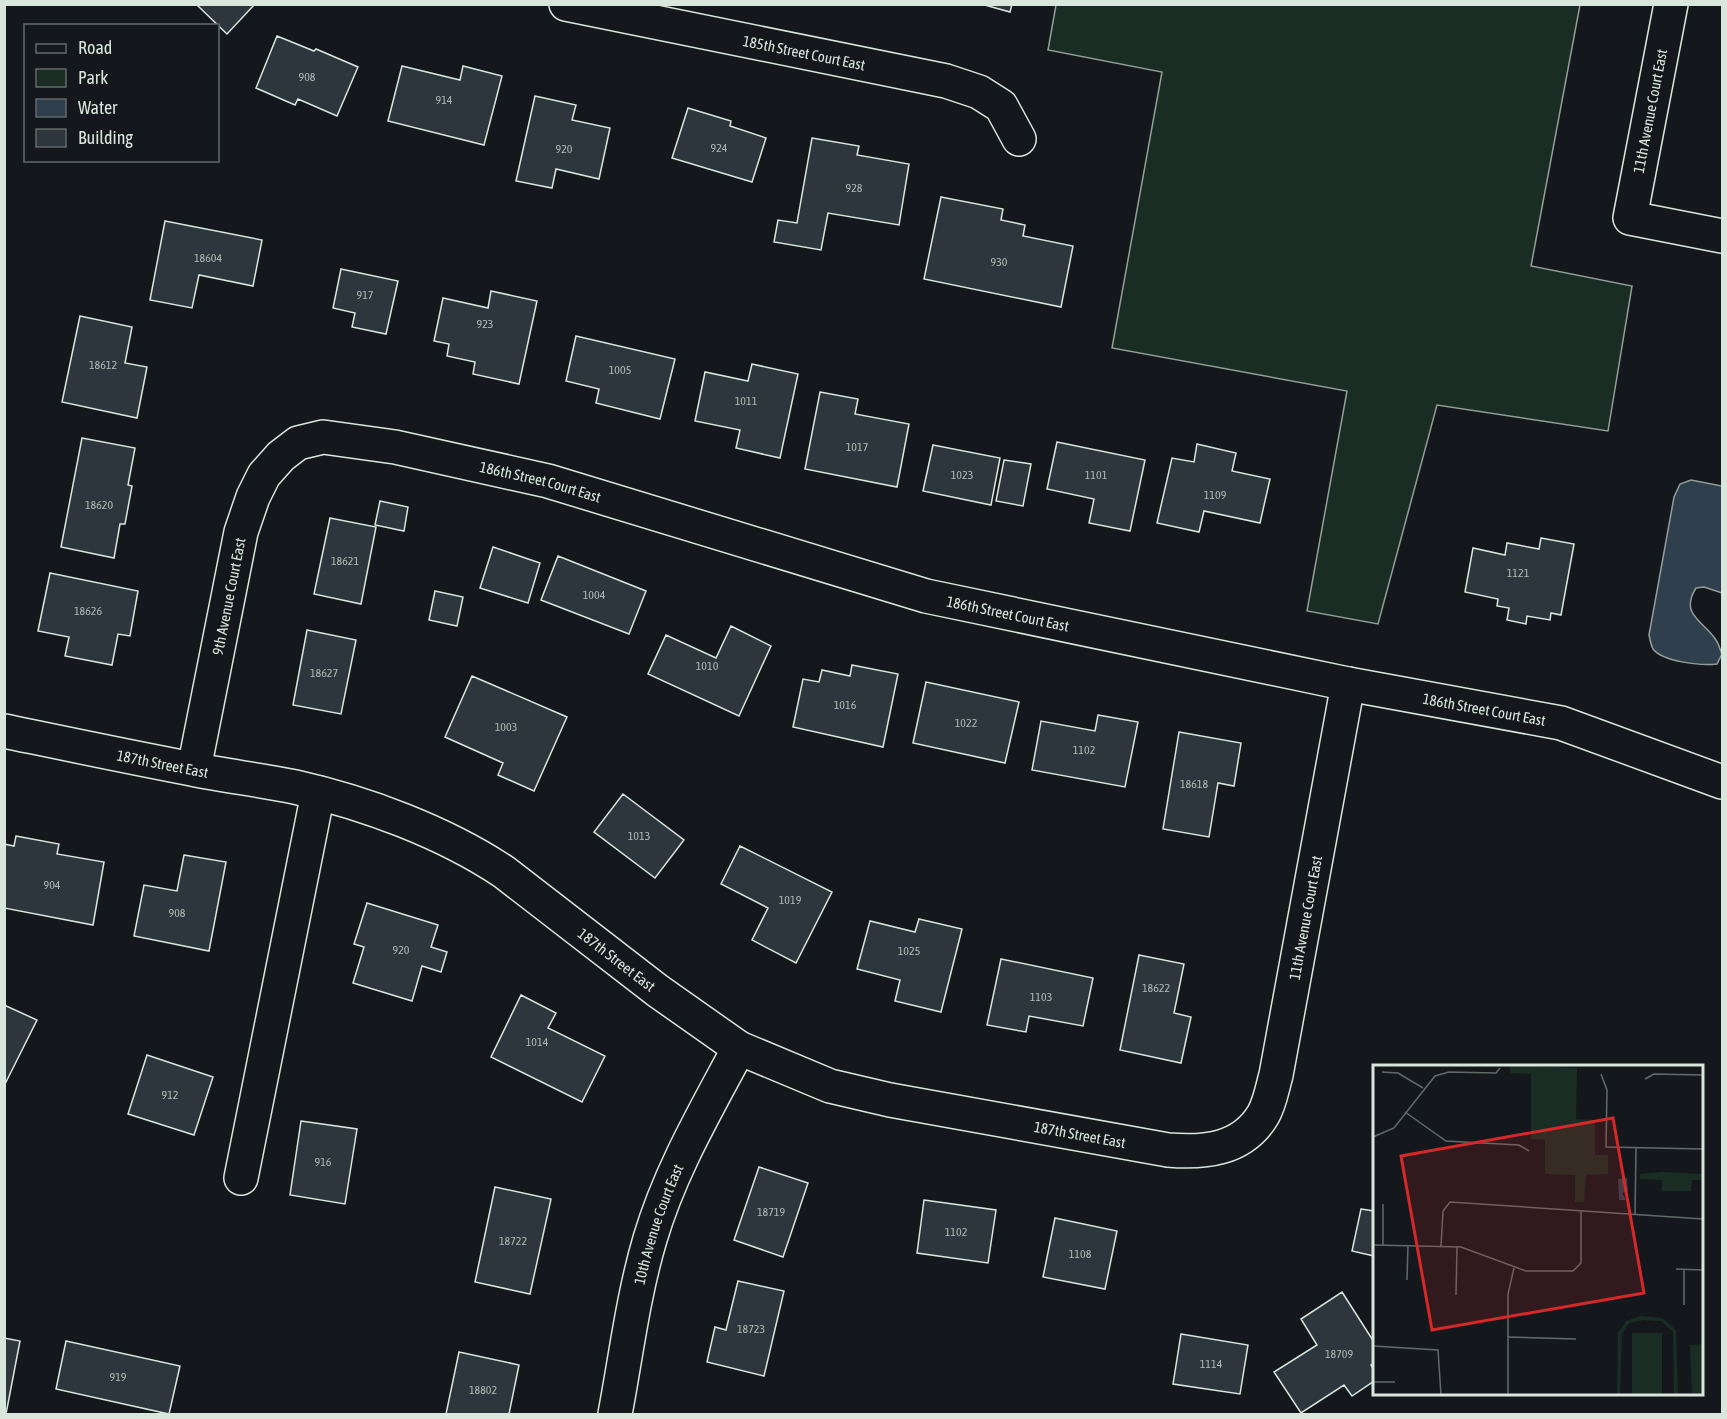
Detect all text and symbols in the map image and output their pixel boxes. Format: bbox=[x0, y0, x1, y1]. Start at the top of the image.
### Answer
legend bbox=[24, 24, 219, 162]
street label: 185th Street Court East bbox=[741, 32, 867, 73]
text: Road bbox=[78, 37, 112, 58]
street label: 11th Avenue Court East bbox=[1630, 48, 1670, 174]
text: Park bbox=[78, 67, 108, 88]
house number: 908 bbox=[299, 70, 316, 84]
house number: 914 bbox=[436, 93, 453, 107]
text: Water bbox=[78, 97, 118, 118]
text: Building bbox=[78, 127, 133, 148]
house number: 924 bbox=[711, 141, 728, 155]
house number: 920 bbox=[556, 142, 573, 156]
house number: 928 bbox=[846, 181, 863, 195]
house number: 18604 bbox=[194, 251, 222, 265]
house number: 930 bbox=[991, 255, 1008, 269]
house number: 917 bbox=[357, 288, 374, 302]
house number: 923 bbox=[477, 317, 493, 331]
house number: 18612 bbox=[89, 358, 117, 372]
house number: 1005 bbox=[609, 363, 631, 377]
house number: 1011 bbox=[735, 394, 758, 408]
house number: 1017 bbox=[846, 440, 869, 454]
street label: 186th Street Court East bbox=[478, 458, 603, 505]
house number: 1023 bbox=[951, 468, 973, 482]
house number: 1101 bbox=[1085, 468, 1108, 482]
house number: 1109 bbox=[1204, 488, 1227, 502]
house number: 18620 bbox=[85, 498, 113, 512]
street label: 9th Avenue Court East bbox=[208, 536, 248, 656]
house number: 18621 bbox=[331, 554, 359, 568]
house number: 1121 bbox=[1507, 566, 1530, 580]
house number: 1004 bbox=[583, 588, 606, 602]
street label: 186th Street Court East bbox=[945, 592, 1071, 634]
house number: 18626 bbox=[74, 604, 102, 618]
house number: 1010 bbox=[696, 659, 719, 673]
house number: 18627 bbox=[310, 666, 338, 680]
street label: 186th Street Court East bbox=[1421, 689, 1547, 729]
house number: 1016 bbox=[834, 698, 857, 712]
house number: 1022 bbox=[955, 716, 977, 730]
house number: 1003 bbox=[495, 720, 517, 734]
house number: 1102 bbox=[1073, 743, 1095, 757]
street label: 187th Street East bbox=[115, 746, 210, 781]
house number: 18618 bbox=[1180, 777, 1208, 791]
house number: 1013 bbox=[628, 829, 650, 843]
street label: 11th Avenue Court East bbox=[1285, 854, 1325, 981]
house number: 904 bbox=[44, 878, 61, 892]
house number: 1019 bbox=[779, 893, 802, 907]
house number: 908 bbox=[169, 906, 186, 920]
street label: 187th Street East bbox=[575, 924, 659, 994]
house number: 920 bbox=[393, 943, 410, 957]
house number: 1025 bbox=[898, 944, 920, 958]
house number: 18622 bbox=[1142, 981, 1170, 995]
house number: 1103 bbox=[1030, 990, 1052, 1004]
house number: 1014 bbox=[526, 1035, 549, 1049]
inset map bbox=[1373, 1065, 1703, 1395]
house number: 912 bbox=[162, 1088, 178, 1102]
street label: 187th Street East bbox=[1033, 1118, 1127, 1151]
house number: 916 bbox=[315, 1155, 332, 1169]
street label: 10th Avenue Court East bbox=[630, 1161, 686, 1286]
house number: 18719 bbox=[757, 1205, 785, 1219]
house number: 1102 bbox=[945, 1225, 967, 1239]
house number: 18722 bbox=[499, 1234, 527, 1248]
house number: 1108 bbox=[1069, 1247, 1092, 1261]
house number: 18723 bbox=[737, 1322, 765, 1336]
house number: 18709 bbox=[1325, 1347, 1353, 1361]
house number: 1114 bbox=[1200, 1357, 1223, 1371]
house number: 919 bbox=[110, 1370, 127, 1384]
house number: 18802 bbox=[469, 1383, 497, 1397]

